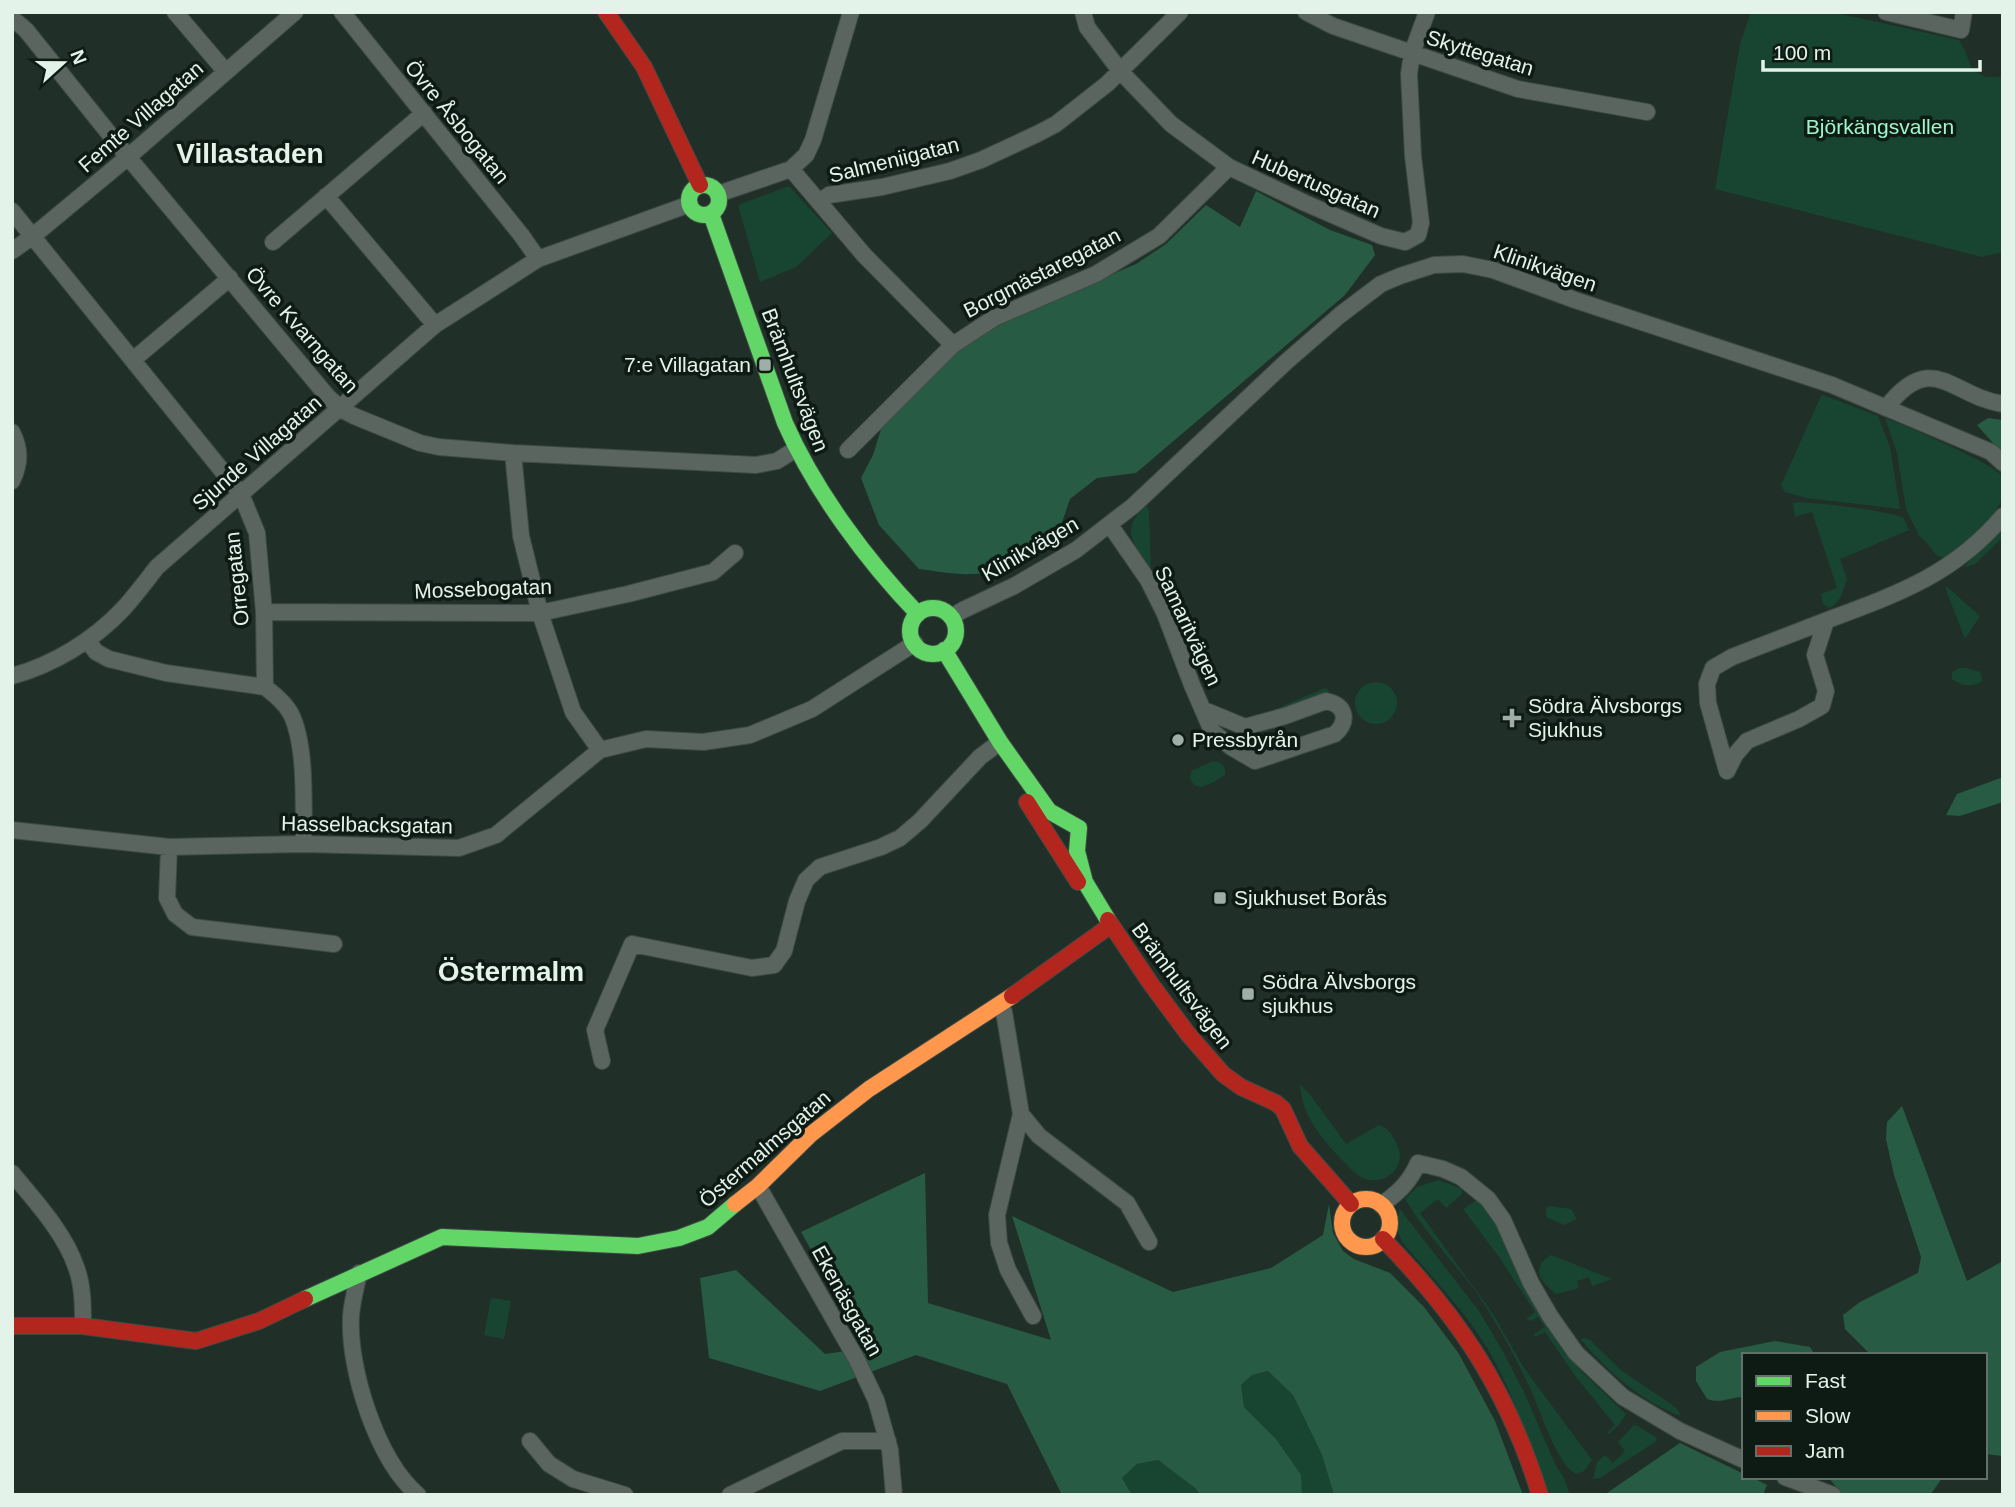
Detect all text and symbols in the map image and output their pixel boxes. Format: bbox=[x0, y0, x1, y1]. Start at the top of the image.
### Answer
street label: Skyttegatan bbox=[1424, 25, 1537, 80]
north arrow bbox=[28, 28, 98, 98]
scale bar bbox=[1763, 28, 1980, 72]
text: 100 m bbox=[1773, 41, 1831, 64]
text: N bbox=[66, 47, 91, 67]
street label: Övre Åsbogatan bbox=[401, 55, 514, 188]
street label: Femte Villagatan bbox=[74, 56, 208, 177]
park label: Björkängsvallen bbox=[1806, 115, 1954, 138]
street label: Salmeniigatan bbox=[827, 132, 961, 187]
district label: Villastaden bbox=[176, 138, 324, 169]
street label: Hubertusgatan bbox=[1249, 145, 1384, 222]
street label: Borgmästaregatan bbox=[960, 223, 1124, 322]
street label: Klinikvägen bbox=[1491, 239, 1600, 296]
street label: Övre Kvarngatan bbox=[242, 262, 363, 397]
street label: Brämhultsvägen bbox=[758, 305, 833, 455]
place label: 7:e Villagatan bbox=[624, 353, 751, 376]
marker: 7:e Villagatan bbox=[757, 357, 773, 373]
street label: Sjunde Villagatan bbox=[188, 390, 326, 515]
street label: Klinikvägen bbox=[977, 512, 1082, 585]
street label: Orregatan bbox=[220, 531, 253, 627]
street label: Samaritvägen bbox=[1151, 562, 1226, 689]
street label: Mossebogatan bbox=[414, 575, 552, 602]
place label: Södra Älvsborgs Sjukhus bbox=[1528, 694, 1682, 741]
marker: Södra Älvsborgs Sjukhus bbox=[1502, 708, 1522, 728]
place label: Pressbyrån bbox=[1192, 728, 1298, 751]
marker: Pressbyrån bbox=[1170, 732, 1186, 748]
street label: Hasselbacksgatan bbox=[281, 812, 453, 837]
place label: Sjukhuset Borås bbox=[1234, 886, 1387, 909]
marker: Sjukhuset Borås bbox=[1212, 890, 1228, 906]
street label: Brämhultsvägen bbox=[1128, 918, 1237, 1053]
district label: Östermalm bbox=[438, 956, 584, 987]
place label: Södra Älvsborgs sjukhus bbox=[1262, 970, 1416, 1017]
marker: Södra Älvsborgs sjukhus bbox=[1240, 986, 1256, 1002]
street label: Östermalmsgatan bbox=[695, 1086, 835, 1212]
street label: Ekenäsgatan bbox=[808, 1242, 887, 1360]
legend bbox=[1742, 1353, 1987, 1479]
text: Fast bbox=[1805, 1369, 1846, 1392]
text: Slow bbox=[1805, 1404, 1851, 1427]
text: Jam bbox=[1805, 1439, 1845, 1462]

